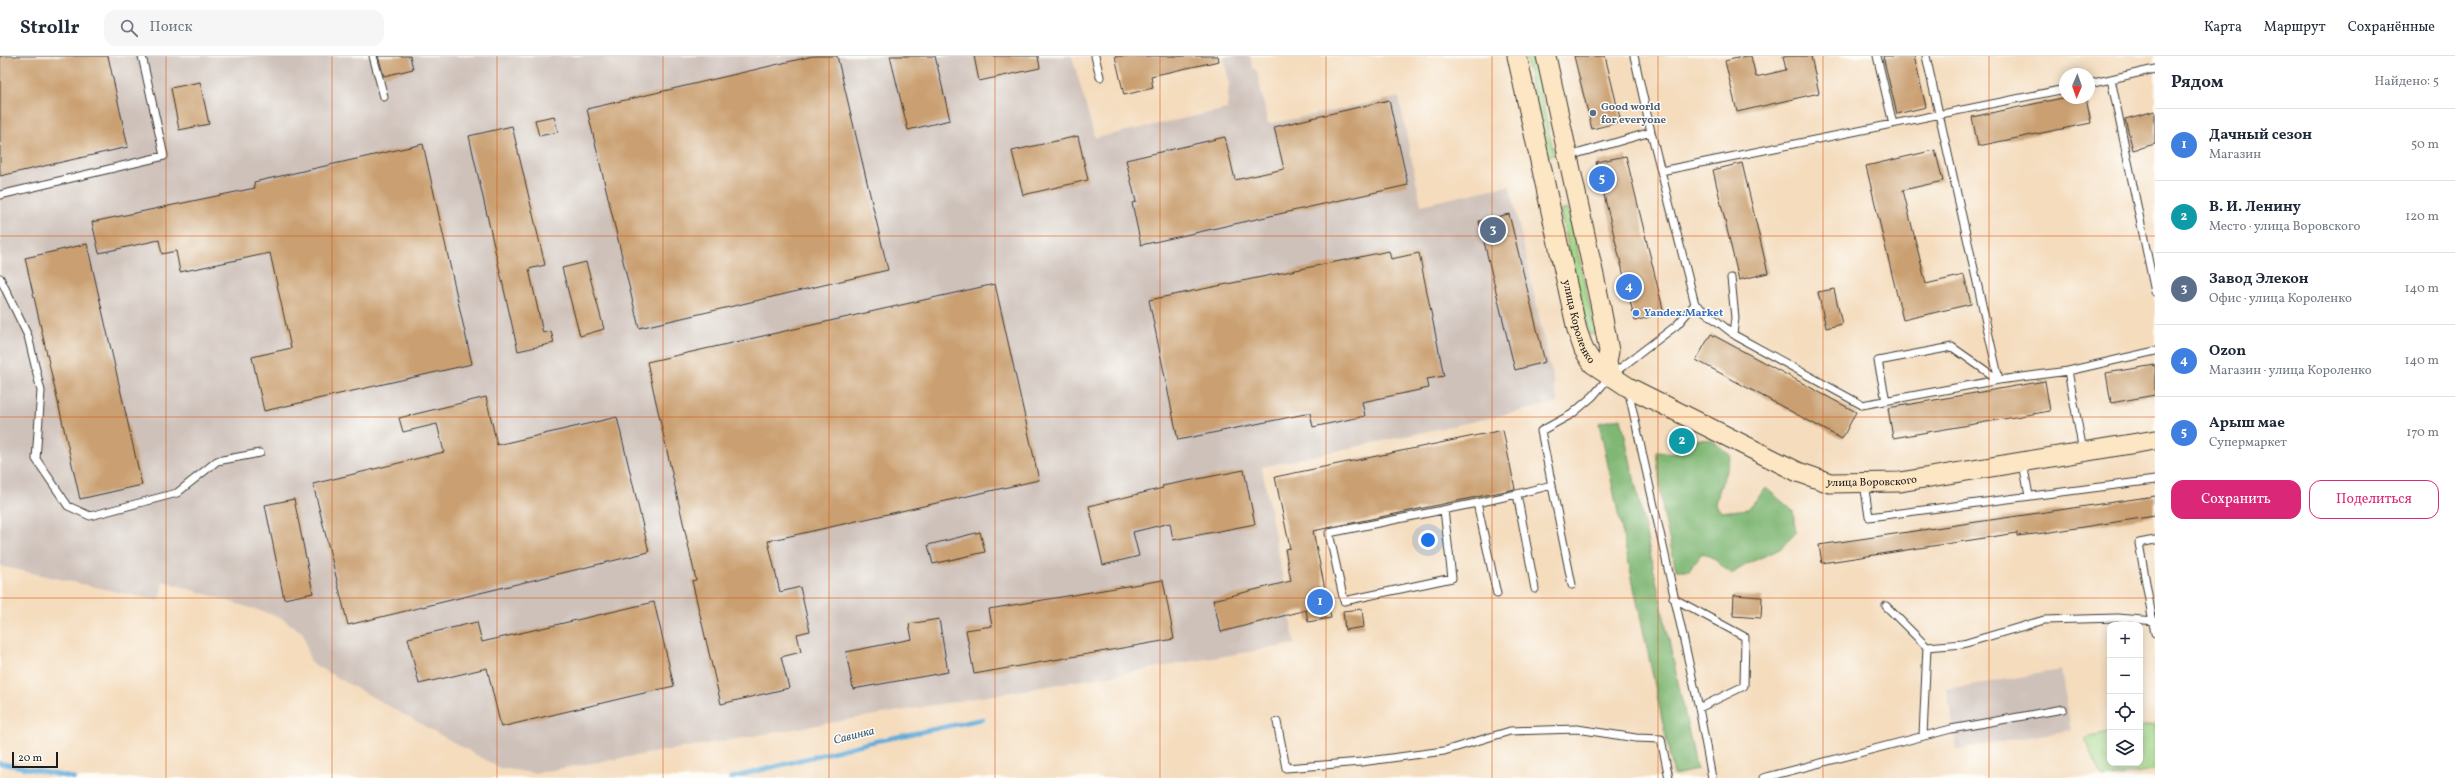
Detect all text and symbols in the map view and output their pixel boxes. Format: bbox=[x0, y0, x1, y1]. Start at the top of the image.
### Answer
search box bbox=[104, 10, 384, 46]
text: Strollr bbox=[20, 15, 80, 41]
icon: search bbox=[118, 17, 140, 39]
text: Поиск bbox=[150, 17, 192, 38]
text: Карта bbox=[2204, 18, 2242, 37]
text: Маршрут bbox=[2264, 18, 2326, 37]
text: Сохранённые bbox=[2348, 18, 2435, 37]
north arrow bbox=[2059, 68, 2095, 104]
text: Рядом bbox=[2171, 71, 2224, 94]
text: Найдено: 5 bbox=[2375, 73, 2439, 91]
place label: Good world for everyone bbox=[1601, 100, 1667, 128]
marker: Good world for everyone bbox=[1588, 108, 1598, 118]
text: Дачный сезон bbox=[2209, 125, 2312, 146]
text: 1 bbox=[2181, 136, 2187, 154]
text: 50 m bbox=[2411, 136, 2439, 154]
text: Магазин bbox=[2209, 146, 2261, 164]
pin: 5 bbox=[1589, 164, 1615, 194]
text: В. И. Ленину bbox=[2209, 197, 2301, 218]
text: 2 bbox=[2181, 208, 2187, 226]
text: 120 m bbox=[2405, 208, 2439, 226]
pin: 3 bbox=[1480, 215, 1506, 245]
text: Место · улица Воровского bbox=[2209, 218, 2360, 236]
text: Завод Элекон bbox=[2209, 269, 2308, 290]
pin: 4 bbox=[1616, 272, 1642, 302]
street label: улица Короленко bbox=[1559, 278, 1599, 367]
text: 3 bbox=[2181, 280, 2187, 298]
text: 140 m bbox=[2405, 280, 2439, 298]
text: Офис · улица Короленко bbox=[2209, 290, 2352, 308]
place label: Yandex.Market bbox=[1644, 306, 1723, 321]
marker: Yandex.Market bbox=[1631, 308, 1641, 318]
text: Ozon bbox=[2209, 341, 2246, 362]
text: 4 bbox=[2180, 352, 2188, 370]
text: 140 m bbox=[2405, 352, 2439, 370]
text: Магазин · улица Короленко bbox=[2209, 362, 2372, 380]
text: Арыш мае bbox=[2209, 413, 2285, 434]
text: 5 bbox=[2181, 424, 2187, 442]
text: 170 m bbox=[2406, 424, 2439, 442]
pin: 2 bbox=[1669, 426, 1695, 456]
text: Супермаркет bbox=[2209, 434, 2287, 452]
street label: улица Воровского bbox=[1824, 472, 1918, 491]
button: Сохранить bbox=[2171, 480, 2301, 519]
button: Поделиться bbox=[2309, 480, 2439, 519]
your location bbox=[1418, 530, 1438, 550]
pin: 1 bbox=[1307, 587, 1333, 617]
map controls bbox=[2107, 622, 2143, 766]
button: + bbox=[2107, 622, 2143, 658]
button: − bbox=[2107, 658, 2143, 694]
button: locate bbox=[2107, 694, 2143, 730]
water label: Савинка bbox=[832, 723, 877, 749]
button: layers bbox=[2107, 730, 2143, 766]
scale bar bbox=[12, 750, 58, 769]
text: 20 m bbox=[18, 751, 42, 766]

